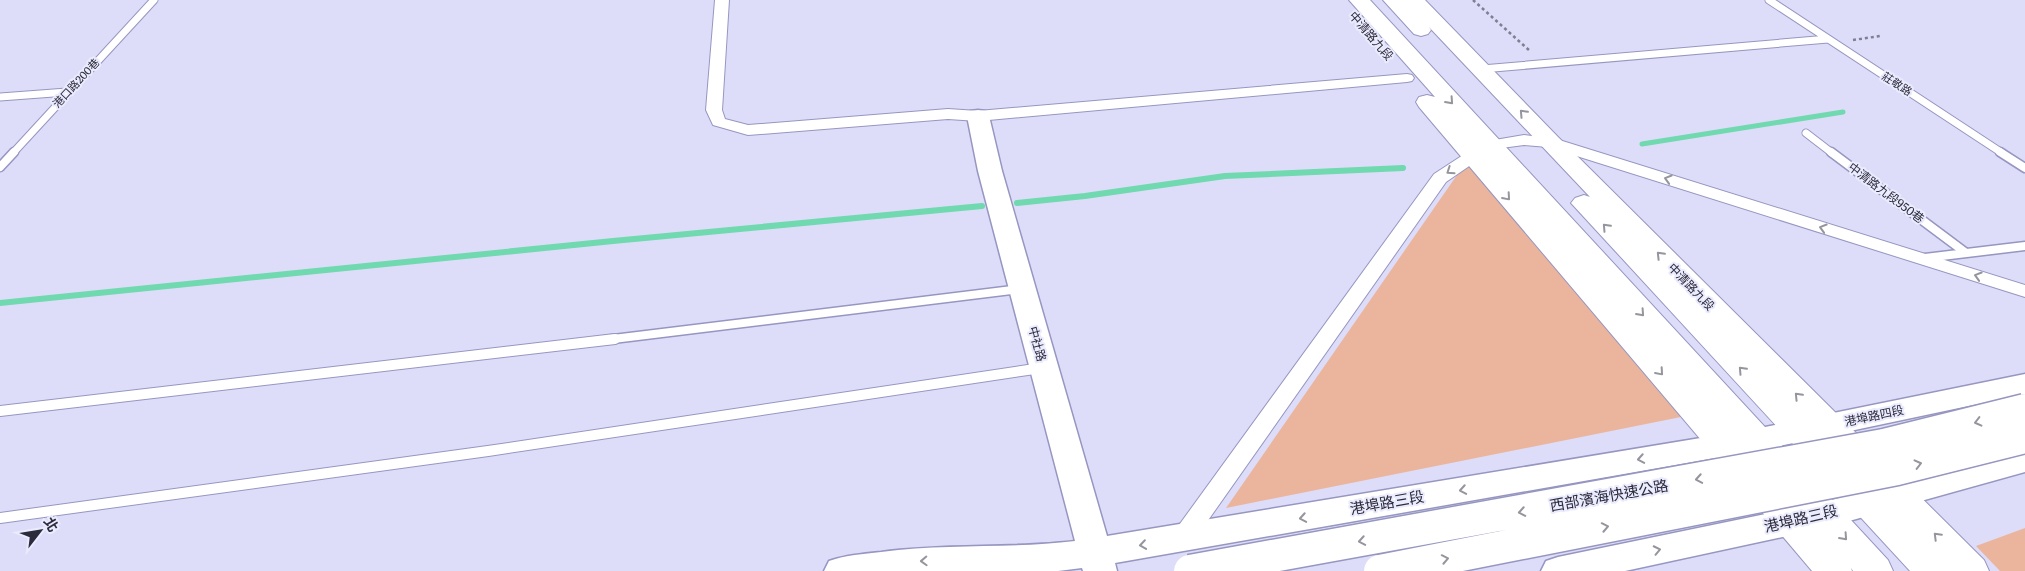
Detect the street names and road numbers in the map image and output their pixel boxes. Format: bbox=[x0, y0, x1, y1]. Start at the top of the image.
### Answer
street label: 中清路九段 bbox=[1345, 7, 1398, 64]
street label: 港口路200巷 bbox=[48, 54, 102, 111]
street label: 莊敬路 bbox=[1879, 67, 1916, 99]
street label: 中清路九段950巷 bbox=[1845, 158, 1928, 227]
street label: 中清路九段 bbox=[1664, 258, 1719, 314]
street label: 中社路 bbox=[1025, 324, 1051, 363]
street label: 港埠路四段 bbox=[1843, 400, 1905, 430]
street label: 西部濱海快速公路 bbox=[1548, 473, 1670, 516]
street label: 港埠路三段 bbox=[1348, 484, 1426, 519]
street label: 港埠路三段 bbox=[1762, 498, 1840, 537]

